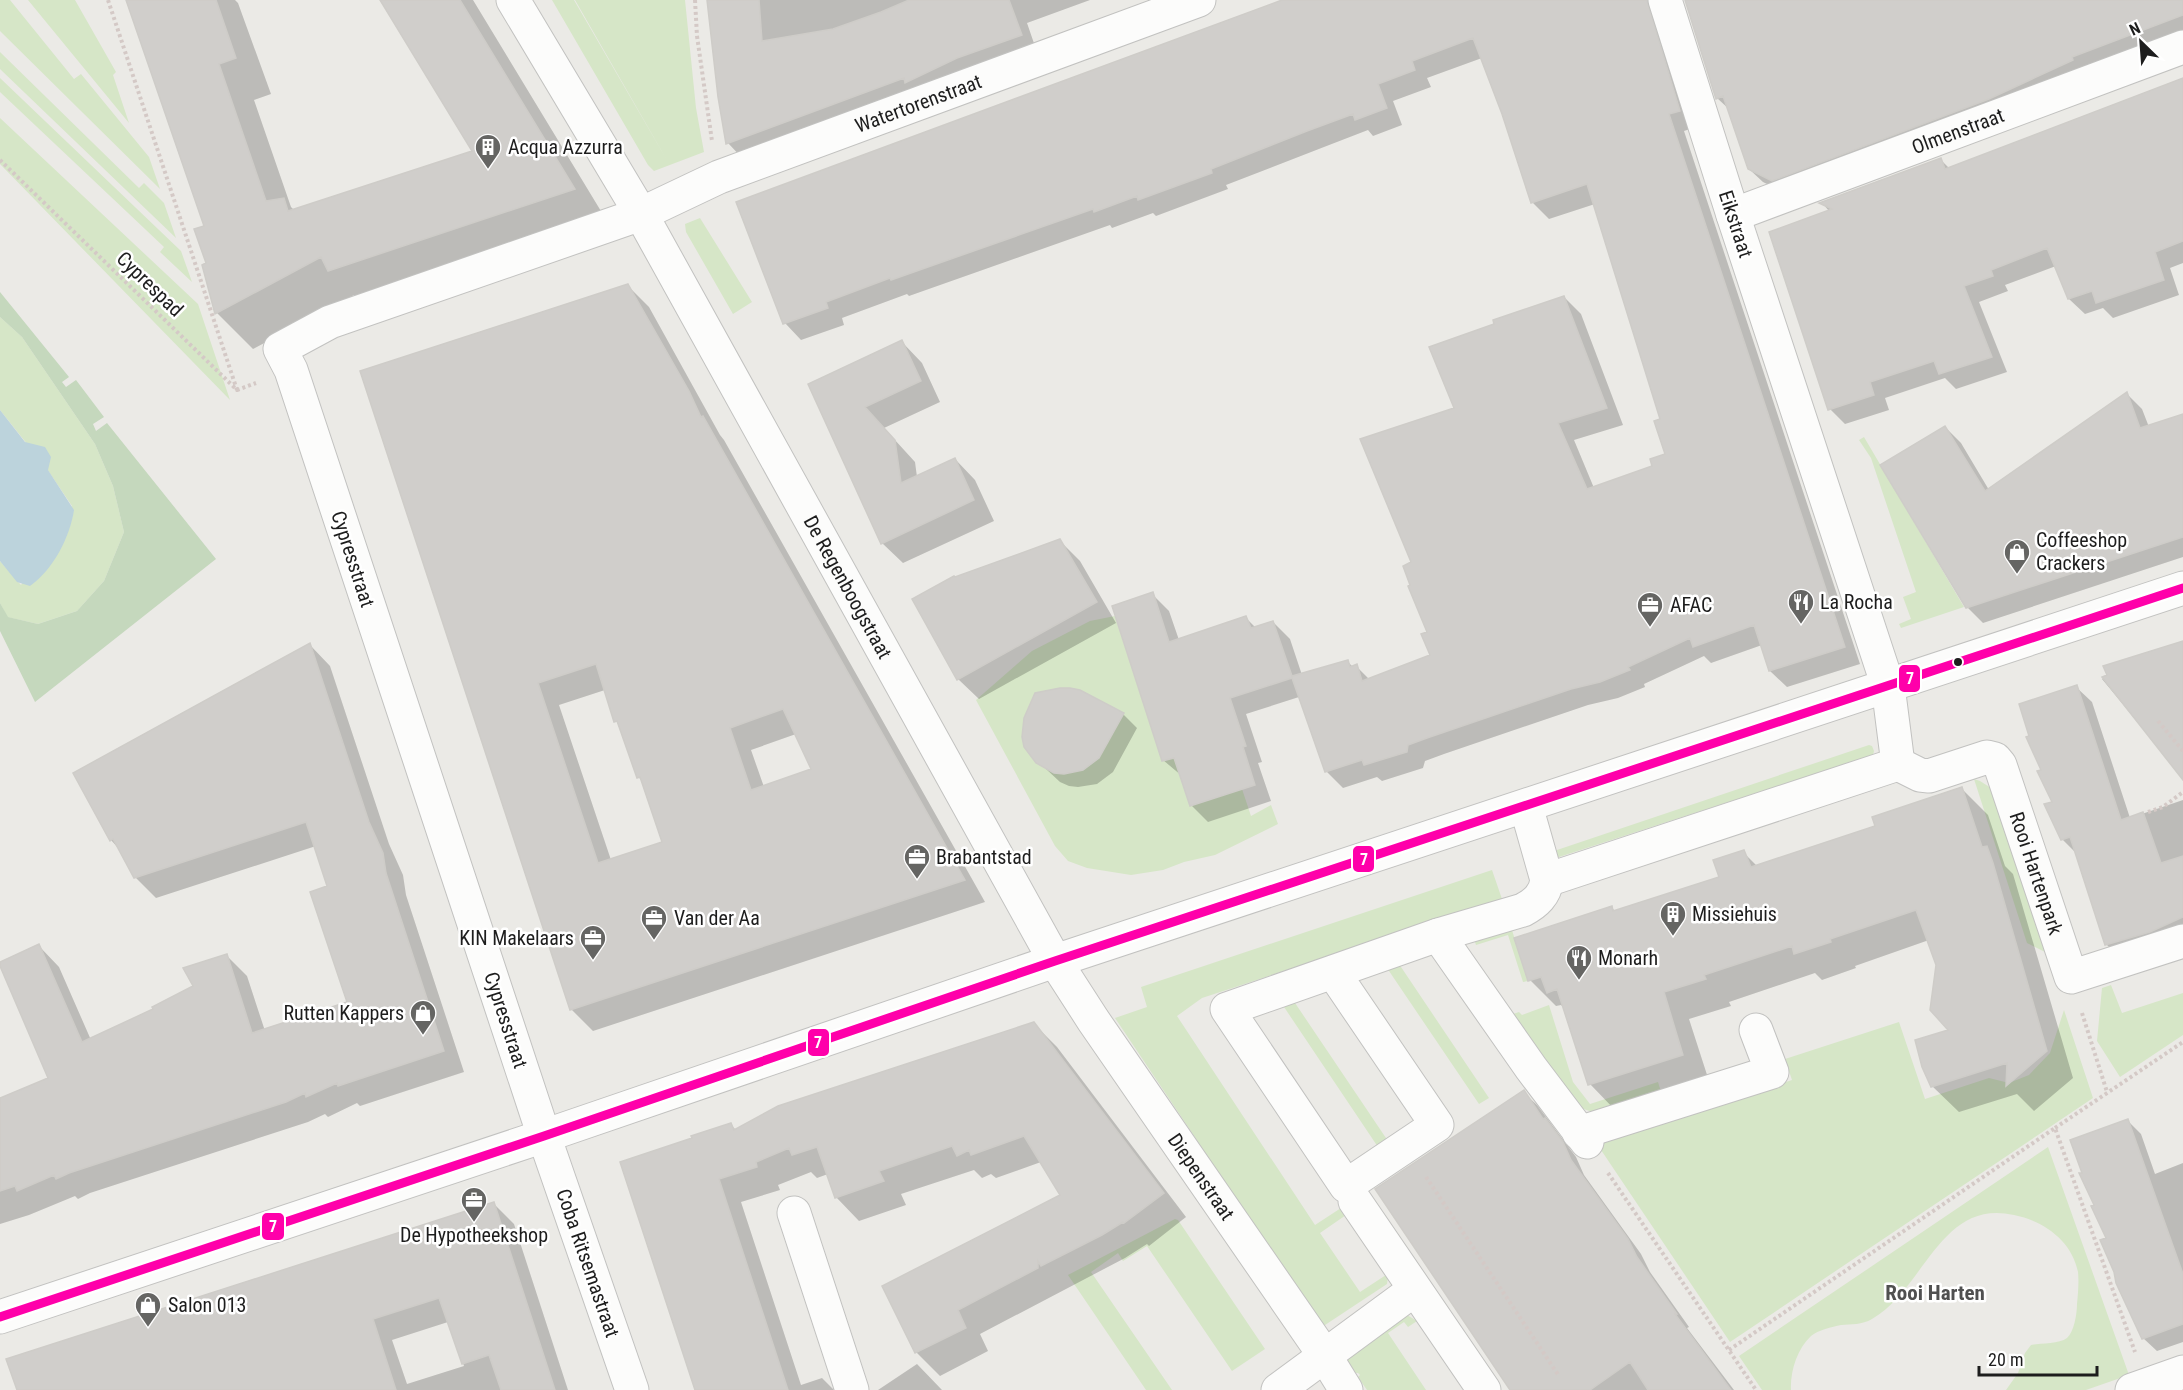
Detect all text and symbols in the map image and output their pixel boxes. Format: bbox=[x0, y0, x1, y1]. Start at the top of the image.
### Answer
north arrow bbox=[2111, 12, 2171, 72]
text: N bbox=[2126, 18, 2143, 40]
street label: Watertorenstraat bbox=[852, 69, 985, 138]
street label: Olmenstraat bbox=[1908, 103, 2007, 159]
building icon: Acqua Azzurra bbox=[473, 132, 503, 170]
place label: Acqua Azzurra bbox=[508, 135, 623, 159]
street label: Eikstraat bbox=[1714, 187, 1758, 261]
street label: Cyprespad bbox=[112, 246, 188, 322]
street label: Cypresstraat bbox=[326, 508, 380, 610]
street label: De Regenboogstraat bbox=[799, 511, 897, 663]
place label: Coffeeshop Crackers bbox=[2036, 528, 2127, 575]
shop icon: Coffeeshop Crackers bbox=[2002, 537, 2032, 575]
restaurant icon: La Rocha bbox=[1786, 587, 1816, 625]
office icon: AFAC bbox=[1635, 590, 1665, 628]
place label: La Rocha bbox=[1820, 590, 1893, 614]
place label: AFAC bbox=[1670, 593, 1712, 617]
unlabelled marker bbox=[1952, 656, 1964, 668]
line badge: 7 bbox=[1898, 664, 1921, 693]
text: 7 bbox=[1906, 669, 1914, 688]
street label: Rooi Hartenpark bbox=[2005, 809, 2068, 938]
office icon: Brabantstad bbox=[902, 842, 932, 880]
place label: Brabantstad bbox=[936, 845, 1032, 869]
line badge: 7 bbox=[1352, 845, 1375, 873]
text: 7 bbox=[1360, 850, 1368, 869]
building icon: Missiehuis bbox=[1658, 899, 1688, 937]
place label: Missiehuis bbox=[1692, 902, 1777, 926]
office icon: Van der Aa bbox=[639, 903, 669, 941]
place label: Van der Aa bbox=[674, 906, 760, 930]
office icon: KIN Makelaars bbox=[578, 923, 608, 961]
place label: KIN Makelaars bbox=[459, 926, 574, 950]
restaurant icon: Monarh bbox=[1564, 943, 1594, 981]
place label: Monarh bbox=[1598, 946, 1658, 970]
street label: Cypresstraat bbox=[479, 969, 533, 1071]
shop icon: Rutten Kappers bbox=[408, 998, 438, 1036]
place label: Rutten Kappers bbox=[283, 1001, 404, 1025]
line badge: 7 bbox=[807, 1028, 830, 1057]
text: 7 bbox=[814, 1033, 822, 1052]
street label: Diepenstraat bbox=[1163, 1129, 1240, 1225]
office icon: De Hypotheekshop bbox=[459, 1185, 489, 1223]
street label: Coba Ritsemastraat bbox=[551, 1186, 625, 1340]
line badge: 7 bbox=[261, 1212, 285, 1241]
text: 7 bbox=[269, 1217, 277, 1236]
place label: De Hypotheekshop bbox=[400, 1223, 548, 1247]
district label: Rooi Harten bbox=[1885, 1281, 1985, 1305]
shop icon: Salon 013 bbox=[133, 1290, 163, 1328]
place label: Salon 013 bbox=[168, 1293, 246, 1317]
scale bar bbox=[1979, 1339, 2098, 1377]
text: 20 m bbox=[1988, 1349, 2023, 1370]

